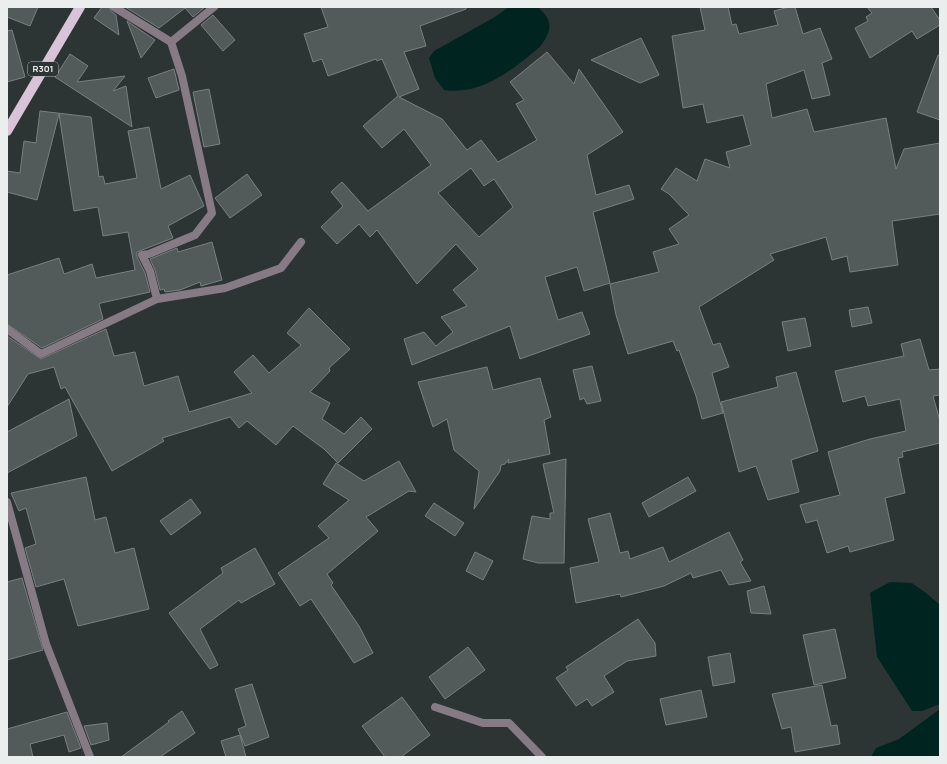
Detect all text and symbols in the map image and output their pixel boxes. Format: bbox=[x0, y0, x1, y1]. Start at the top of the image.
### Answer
road number: R301 bbox=[28, 62, 58, 76]

